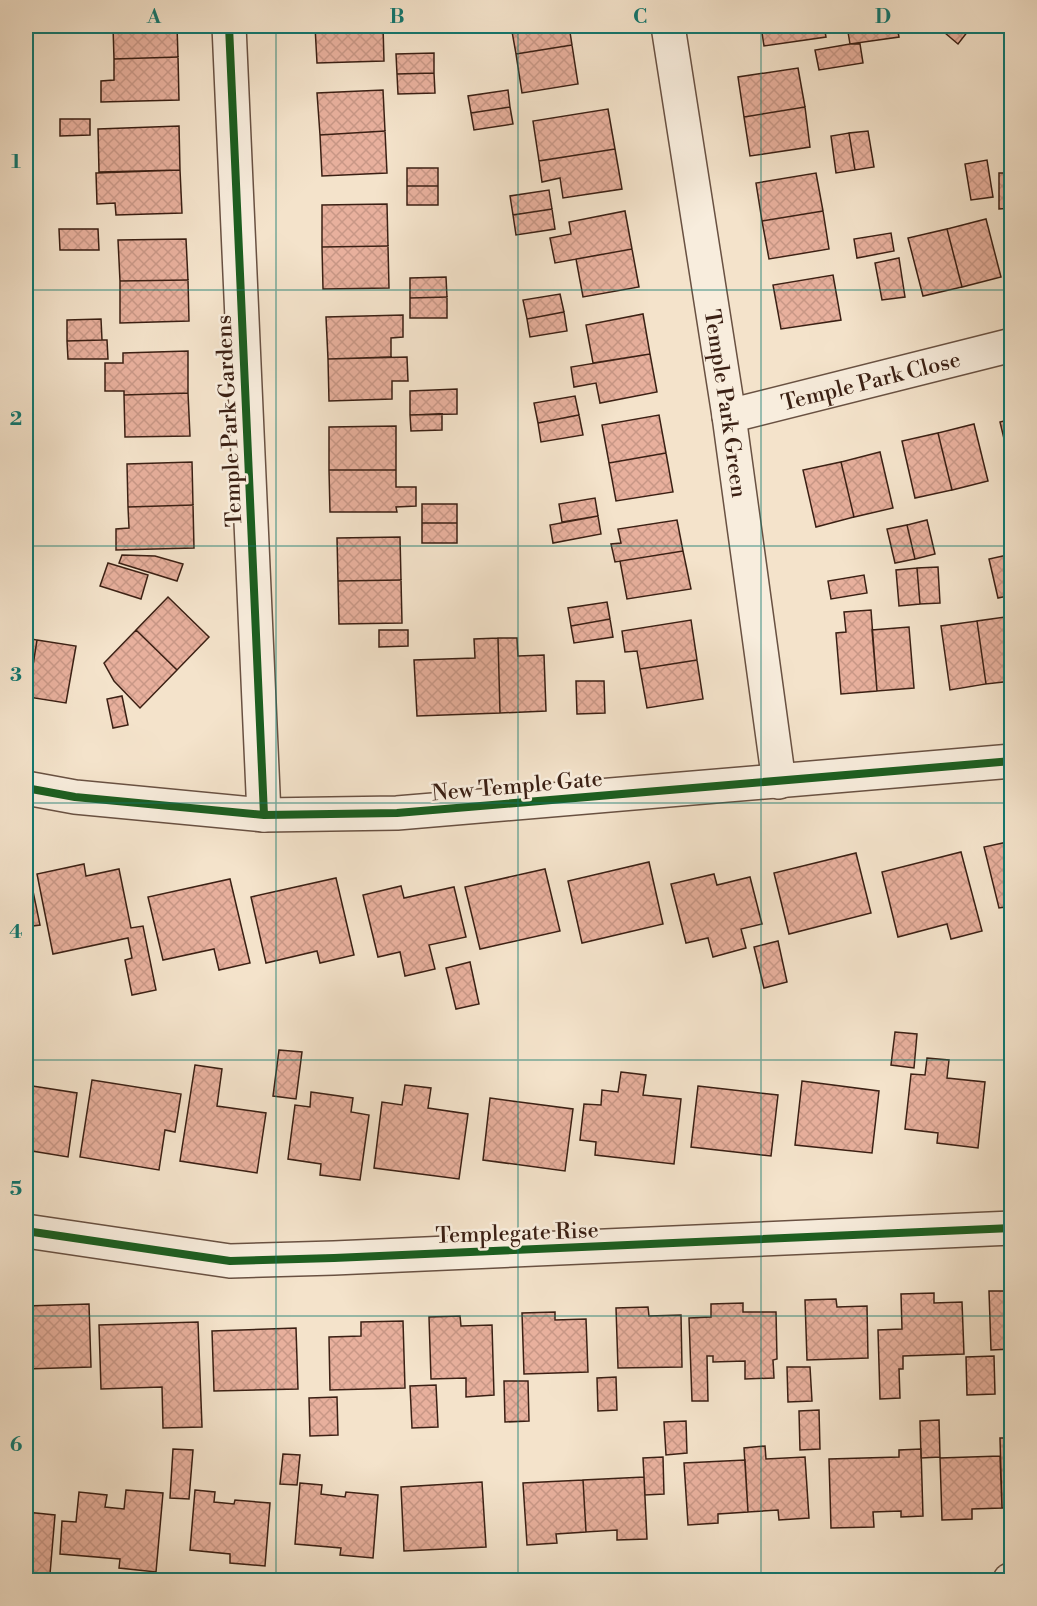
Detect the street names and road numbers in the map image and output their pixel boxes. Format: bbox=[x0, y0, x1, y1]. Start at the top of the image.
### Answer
street label: Temple Park Green bbox=[698, 308, 752, 500]
street label: Temple Park Gardens bbox=[210, 314, 249, 527]
street label: Temple Park Close bbox=[779, 346, 963, 417]
street label: New Temple Gate bbox=[430, 766, 604, 807]
street label: Templegate Rise bbox=[435, 1217, 599, 1250]

